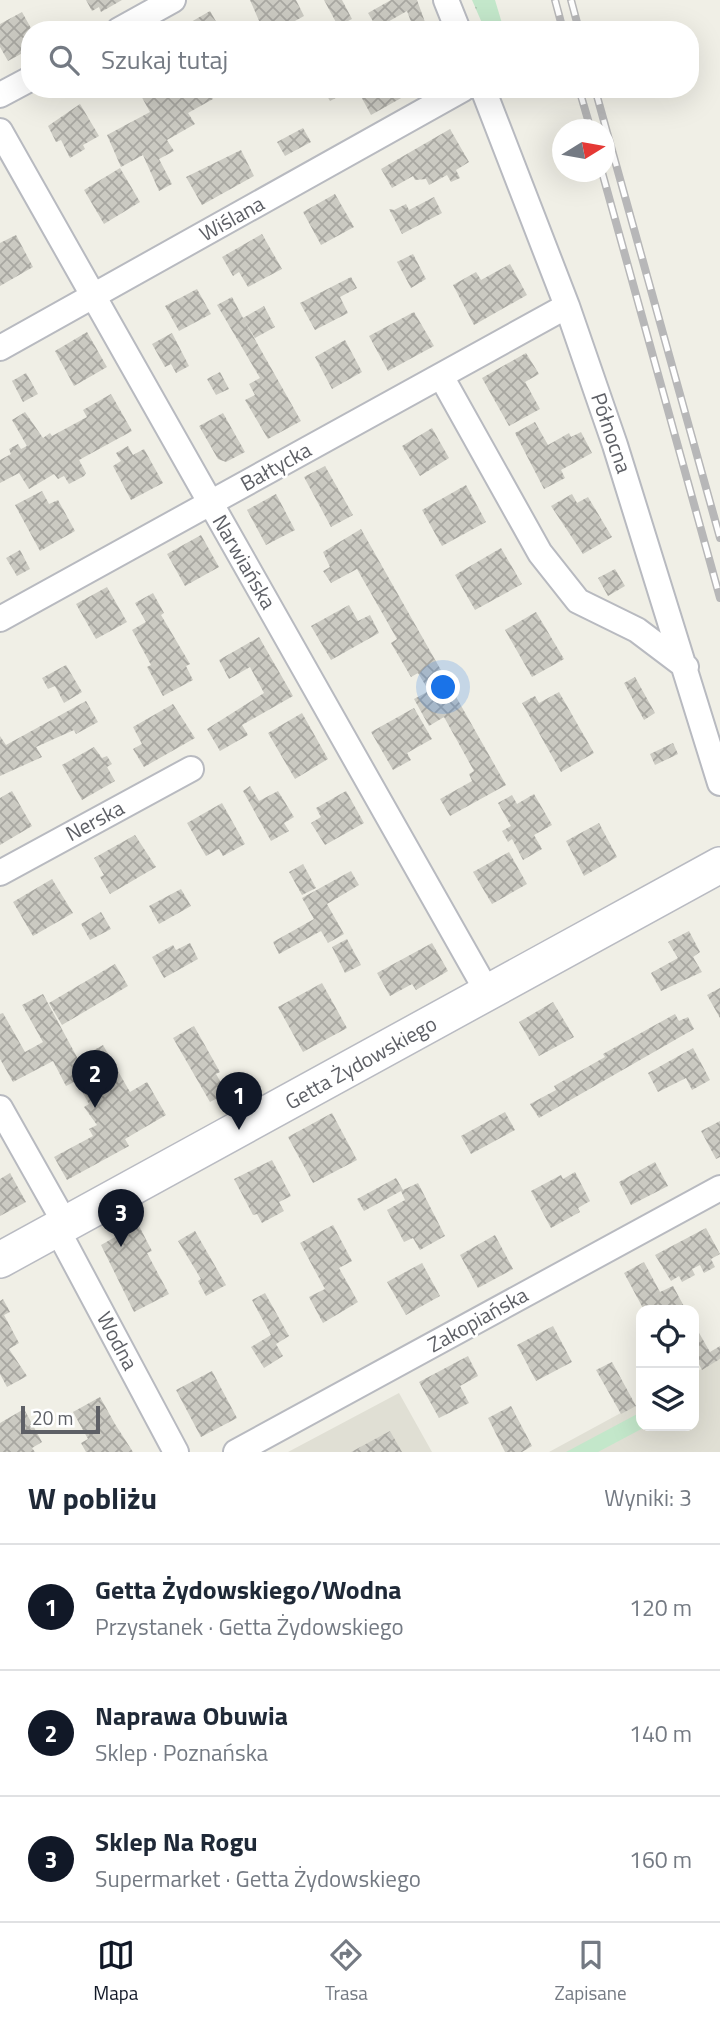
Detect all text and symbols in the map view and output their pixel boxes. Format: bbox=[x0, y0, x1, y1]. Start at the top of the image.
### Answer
search box bbox=[21, 21, 699, 98]
text: Szukaj tutaj bbox=[101, 40, 228, 79]
icon: search bbox=[45, 41, 83, 79]
north arrow bbox=[552, 119, 615, 182]
street label: Wiślana bbox=[193, 187, 270, 249]
street label: Północna bbox=[583, 388, 641, 478]
street label: Bałtycka bbox=[234, 433, 317, 499]
street label: Narwiańska bbox=[205, 508, 285, 615]
your location bbox=[426, 670, 460, 704]
street label: Nerska bbox=[60, 791, 130, 849]
street label: Getta Żydowskiego bbox=[279, 1007, 442, 1117]
pin: 2 bbox=[72, 1050, 118, 1108]
pin: 1 bbox=[216, 1072, 262, 1130]
pin: 3 bbox=[98, 1189, 144, 1247]
street label: Zakopiańska bbox=[421, 1278, 534, 1360]
map controls bbox=[636, 1305, 699, 1431]
button: locate bbox=[636, 1305, 699, 1368]
street label: Wodna bbox=[89, 1306, 147, 1376]
button: layers bbox=[636, 1368, 699, 1431]
scale bar bbox=[21, 1403, 100, 1435]
text: 20 m bbox=[32, 1403, 73, 1432]
text: W pobliżu bbox=[28, 1475, 157, 1521]
text: Wyniki: 3 bbox=[604, 1480, 692, 1515]
text: Getta Żydowskiego/Wodna bbox=[95, 1570, 402, 1609]
text: 1 bbox=[45, 1590, 57, 1625]
text: 120 m bbox=[629, 1590, 692, 1625]
text: Przystanek · Getta Żydowskiego bbox=[95, 1609, 404, 1644]
text: Naprawa Obuwia bbox=[95, 1696, 288, 1735]
text: 2 bbox=[45, 1716, 57, 1751]
text: 140 m bbox=[629, 1716, 692, 1751]
text: Sklep · Poznańska bbox=[95, 1735, 268, 1770]
text: Sklep Na Rogu bbox=[95, 1822, 258, 1861]
text: 3 bbox=[45, 1842, 57, 1877]
text: 160 m bbox=[629, 1842, 692, 1877]
text: Supermarket · Getta Żydowskiego bbox=[95, 1861, 421, 1896]
tab: Mapa bbox=[93, 1936, 138, 2007]
tab: Trasa bbox=[325, 1936, 368, 2007]
tab: Zapisane bbox=[555, 1936, 627, 2007]

